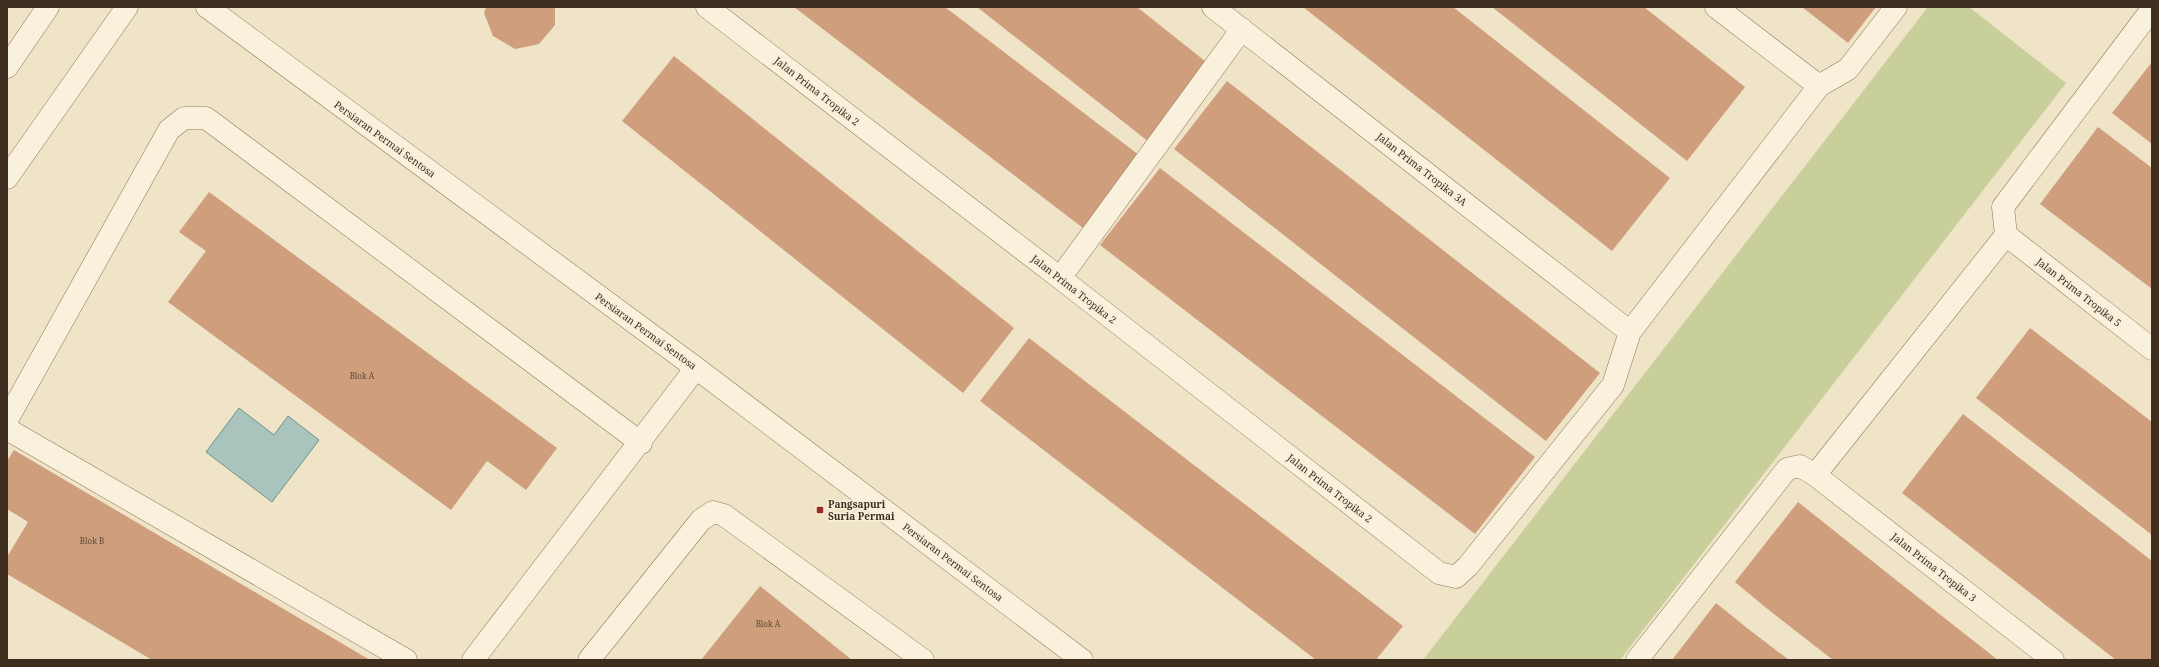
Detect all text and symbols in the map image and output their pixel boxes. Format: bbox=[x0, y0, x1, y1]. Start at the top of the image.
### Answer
street label: Jalan Prima Tropika 2 bbox=[771, 53, 862, 129]
street label: Persiaran Permai Sentosa bbox=[331, 97, 439, 181]
street label: Jalan Prima Tropika 3A bbox=[1373, 129, 1471, 209]
street label: Jalan Prima Tropika 2 bbox=[1028, 251, 1119, 327]
street label: Jalan Prima Tropika 5 bbox=[2033, 254, 2124, 330]
street label: Persiaran Permai Sentosa bbox=[592, 289, 700, 373]
house number: Blok A bbox=[350, 370, 375, 381]
street label: Jalan Prima Tropika 2 bbox=[1284, 450, 1375, 526]
place label: Pangsapuri Suria Permai bbox=[828, 497, 895, 523]
marker: Pangsapuri Suria Permai bbox=[815, 505, 825, 515]
street label: Persiaran Permai Sentosa bbox=[900, 520, 1006, 605]
street label: Jalan Prima Tropika 3 bbox=[1888, 529, 1980, 605]
house number: Blok B bbox=[80, 535, 104, 546]
house number: Blok A bbox=[756, 618, 781, 629]

